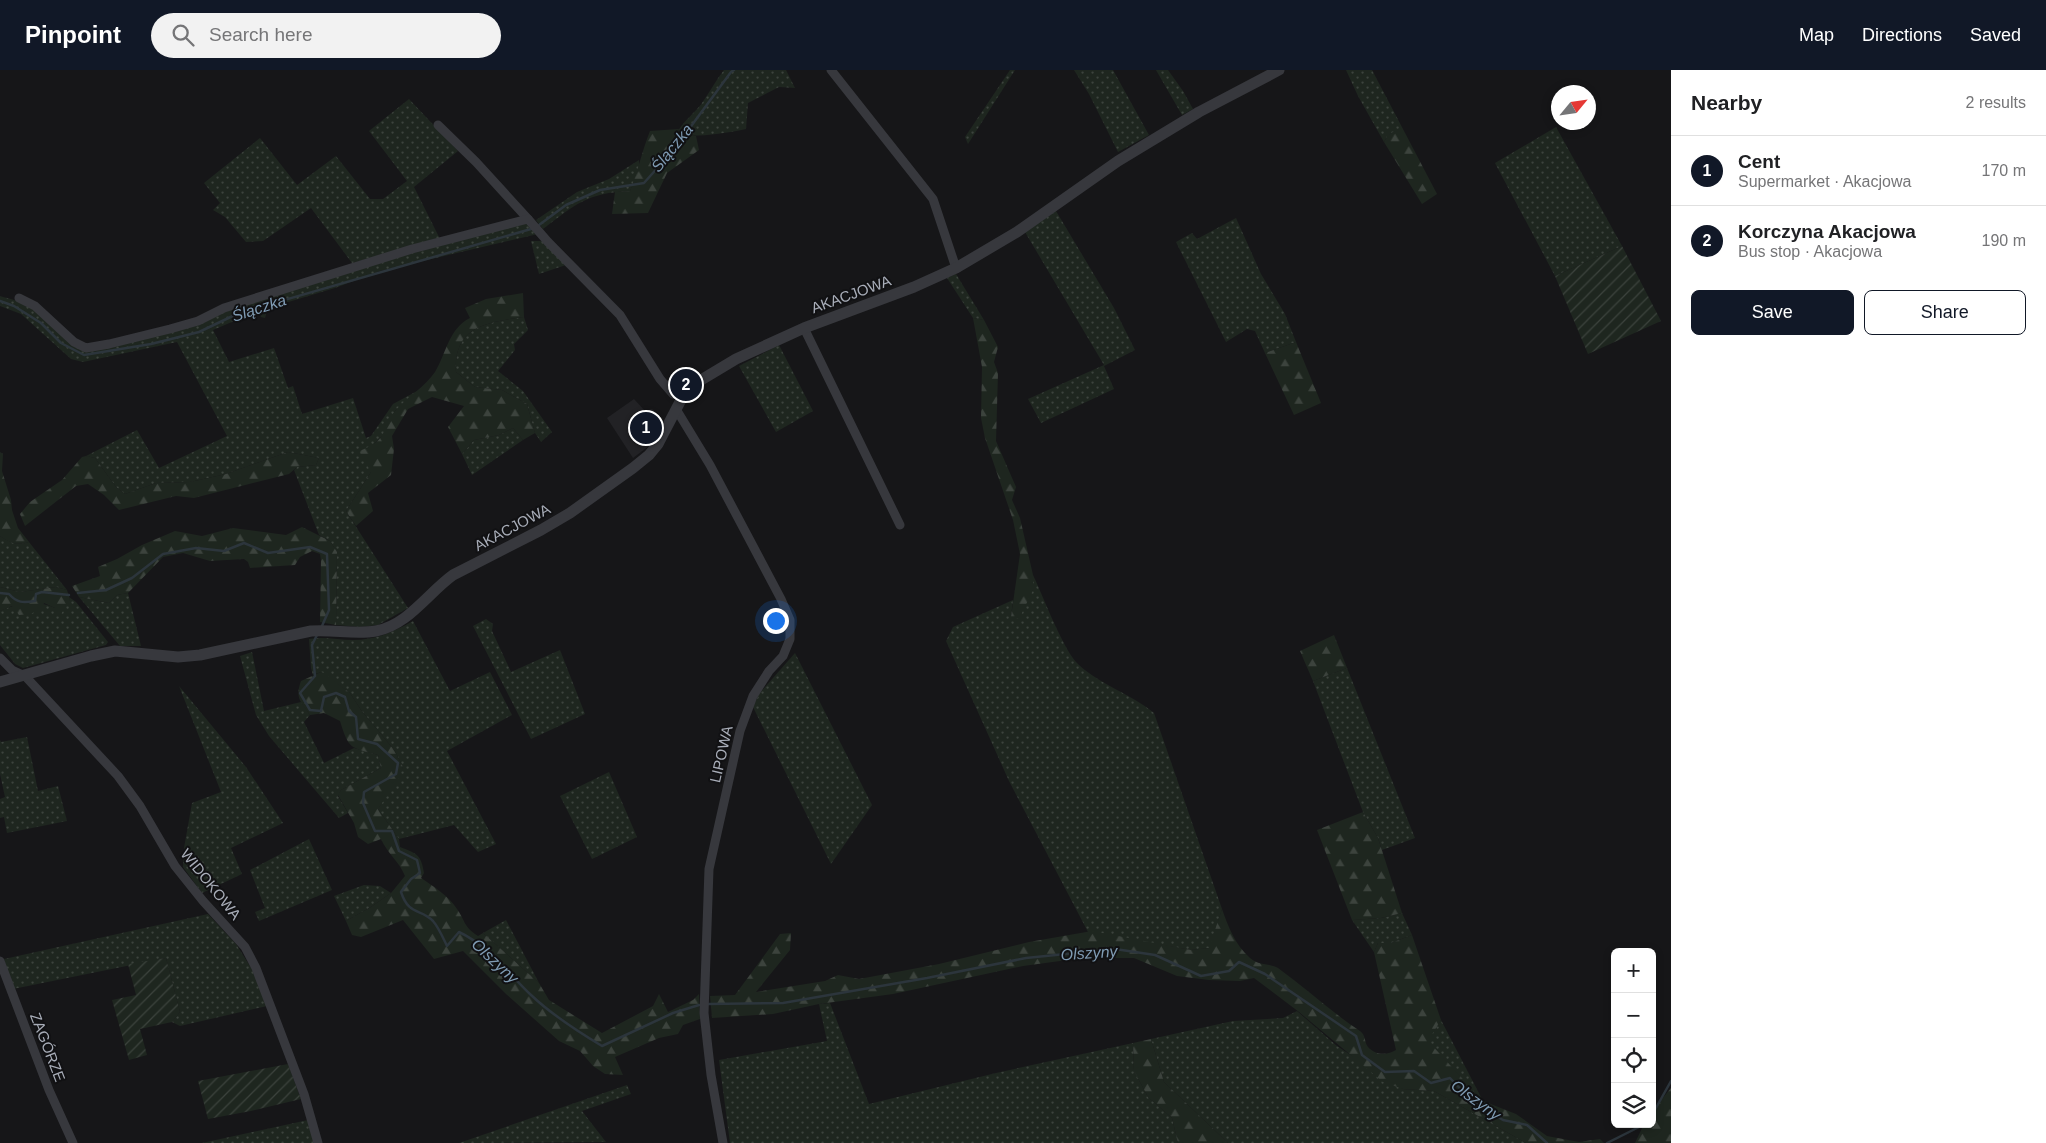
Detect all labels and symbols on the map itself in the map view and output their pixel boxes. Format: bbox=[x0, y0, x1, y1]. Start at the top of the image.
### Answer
north arrow bbox=[1551, 85, 1596, 130]
water label: Ślączka bbox=[647, 120, 696, 175]
street label: AKACJOWA bbox=[809, 272, 893, 316]
water label: Ślączka bbox=[229, 290, 288, 325]
pin: 2 bbox=[670, 366, 702, 404]
pin: 1 bbox=[630, 409, 662, 447]
street label: AKACJOWA bbox=[471, 500, 553, 554]
your location bbox=[763, 608, 789, 634]
street label: LIPOWA bbox=[706, 724, 736, 784]
street label: WIDOKOWA bbox=[177, 845, 245, 923]
water label: Olszyny bbox=[468, 935, 522, 987]
water label: Olszyny bbox=[1060, 942, 1119, 963]
street label: ZAGÓRZE bbox=[27, 1010, 69, 1084]
water label: Olszyny bbox=[1448, 1076, 1505, 1124]

